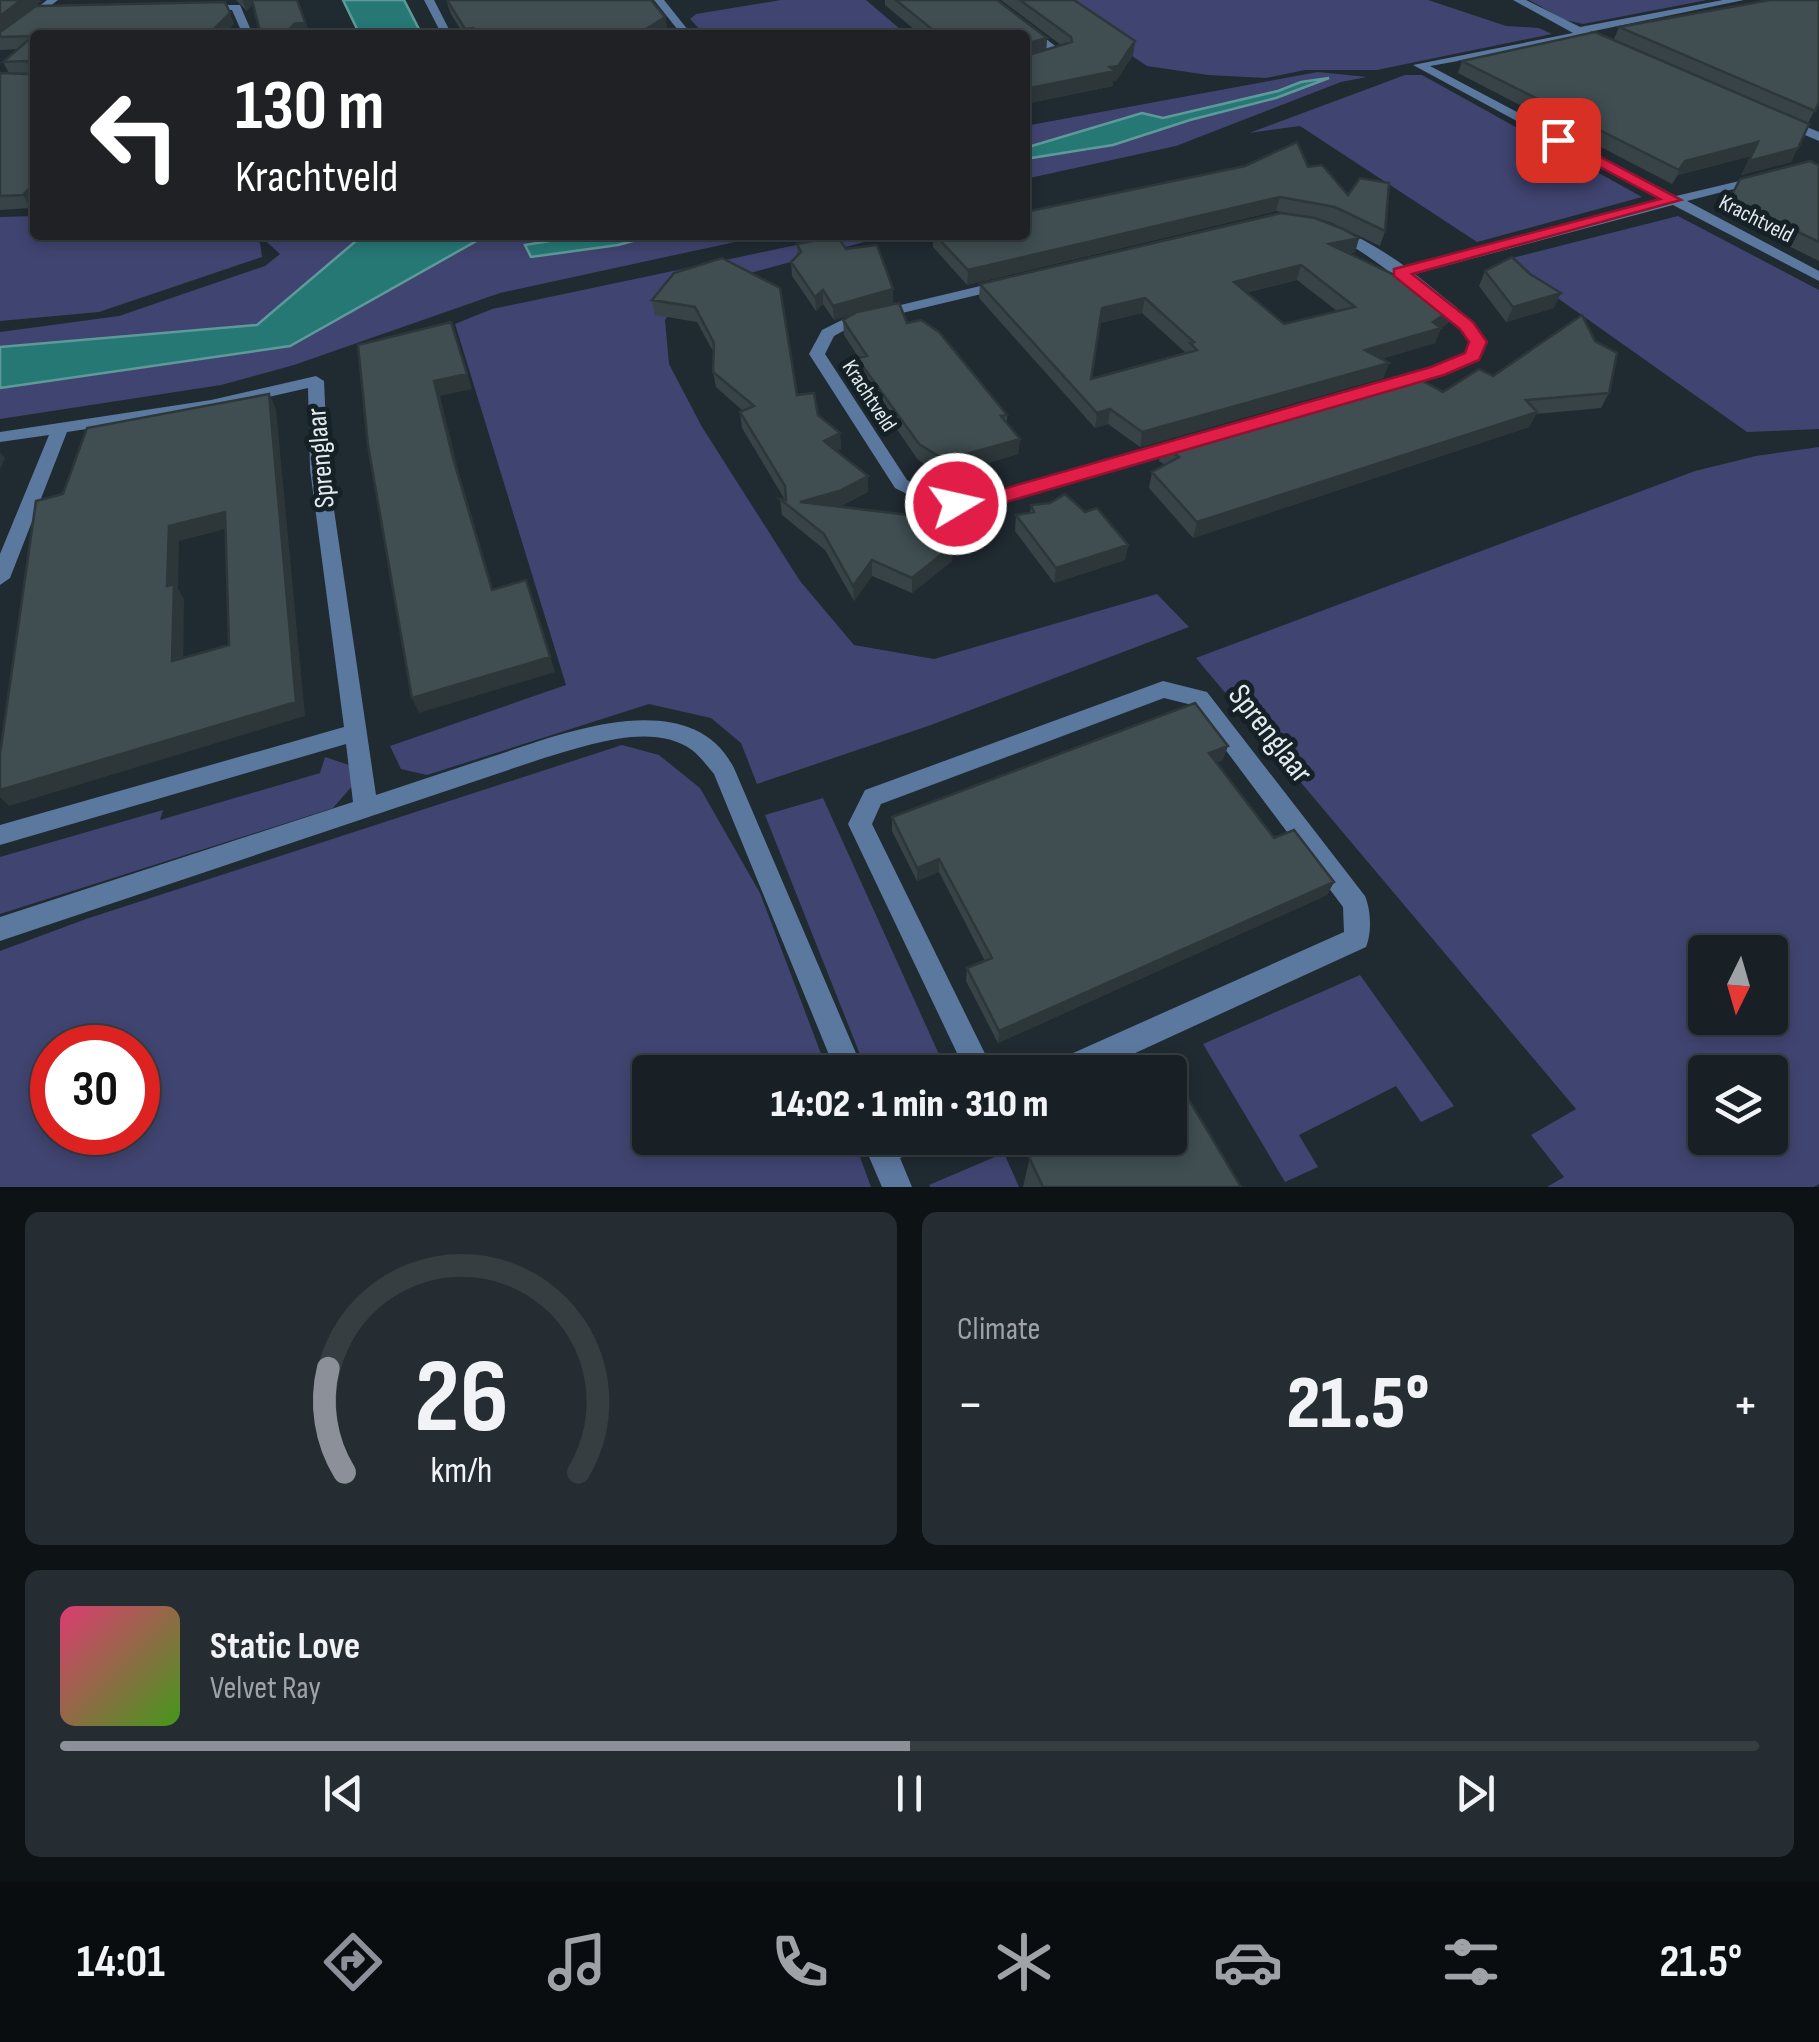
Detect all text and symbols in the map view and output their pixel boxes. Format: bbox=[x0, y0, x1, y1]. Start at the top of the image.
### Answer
text: 130 m bbox=[235, 65, 384, 149]
icon: left bbox=[70, 70, 200, 200]
pin bbox=[1516, 98, 1601, 183]
icon: arrive bbox=[1531, 113, 1586, 168]
text: Krachtveld bbox=[235, 150, 398, 205]
street label: Krachtveld bbox=[1714, 189, 1798, 249]
street label: Krachtveld bbox=[836, 355, 902, 437]
street label: Sprenglaar bbox=[300, 407, 342, 509]
position arrow bbox=[904, 452, 1008, 556]
street label: Sprenglaar bbox=[1219, 677, 1321, 791]
north arrow bbox=[1688, 935, 1788, 1035]
map controls bbox=[1688, 935, 1788, 1155]
speed limit sign: 30 bbox=[30, 1025, 160, 1155]
button: layers bbox=[1688, 1055, 1788, 1155]
text: 14:02 · 1 min · 310 m bbox=[771, 1082, 1048, 1127]
text: Climate bbox=[957, 1310, 1040, 1349]
text: 26 bbox=[414, 1336, 508, 1461]
text: 21.5° bbox=[1287, 1359, 1429, 1450]
text: − bbox=[957, 1372, 984, 1439]
text: + bbox=[1732, 1372, 1759, 1439]
text: km/h bbox=[430, 1450, 492, 1493]
text: Static Love bbox=[210, 1624, 360, 1669]
text: Velvet Ray bbox=[210, 1669, 321, 1708]
icon: previous bbox=[316, 1766, 371, 1821]
icon: pause bbox=[882, 1766, 937, 1821]
icon: next bbox=[1448, 1766, 1503, 1821]
icon: directions bbox=[318, 1927, 388, 1997]
icon: music bbox=[542, 1927, 612, 1997]
icon: phone bbox=[765, 1927, 835, 1997]
icon: climate bbox=[989, 1927, 1059, 1997]
icon: car bbox=[1213, 1927, 1283, 1997]
icon: filters bbox=[1436, 1927, 1506, 1997]
text: 14:01 bbox=[77, 1935, 165, 1990]
text: 21.5° bbox=[1660, 1935, 1742, 1990]

